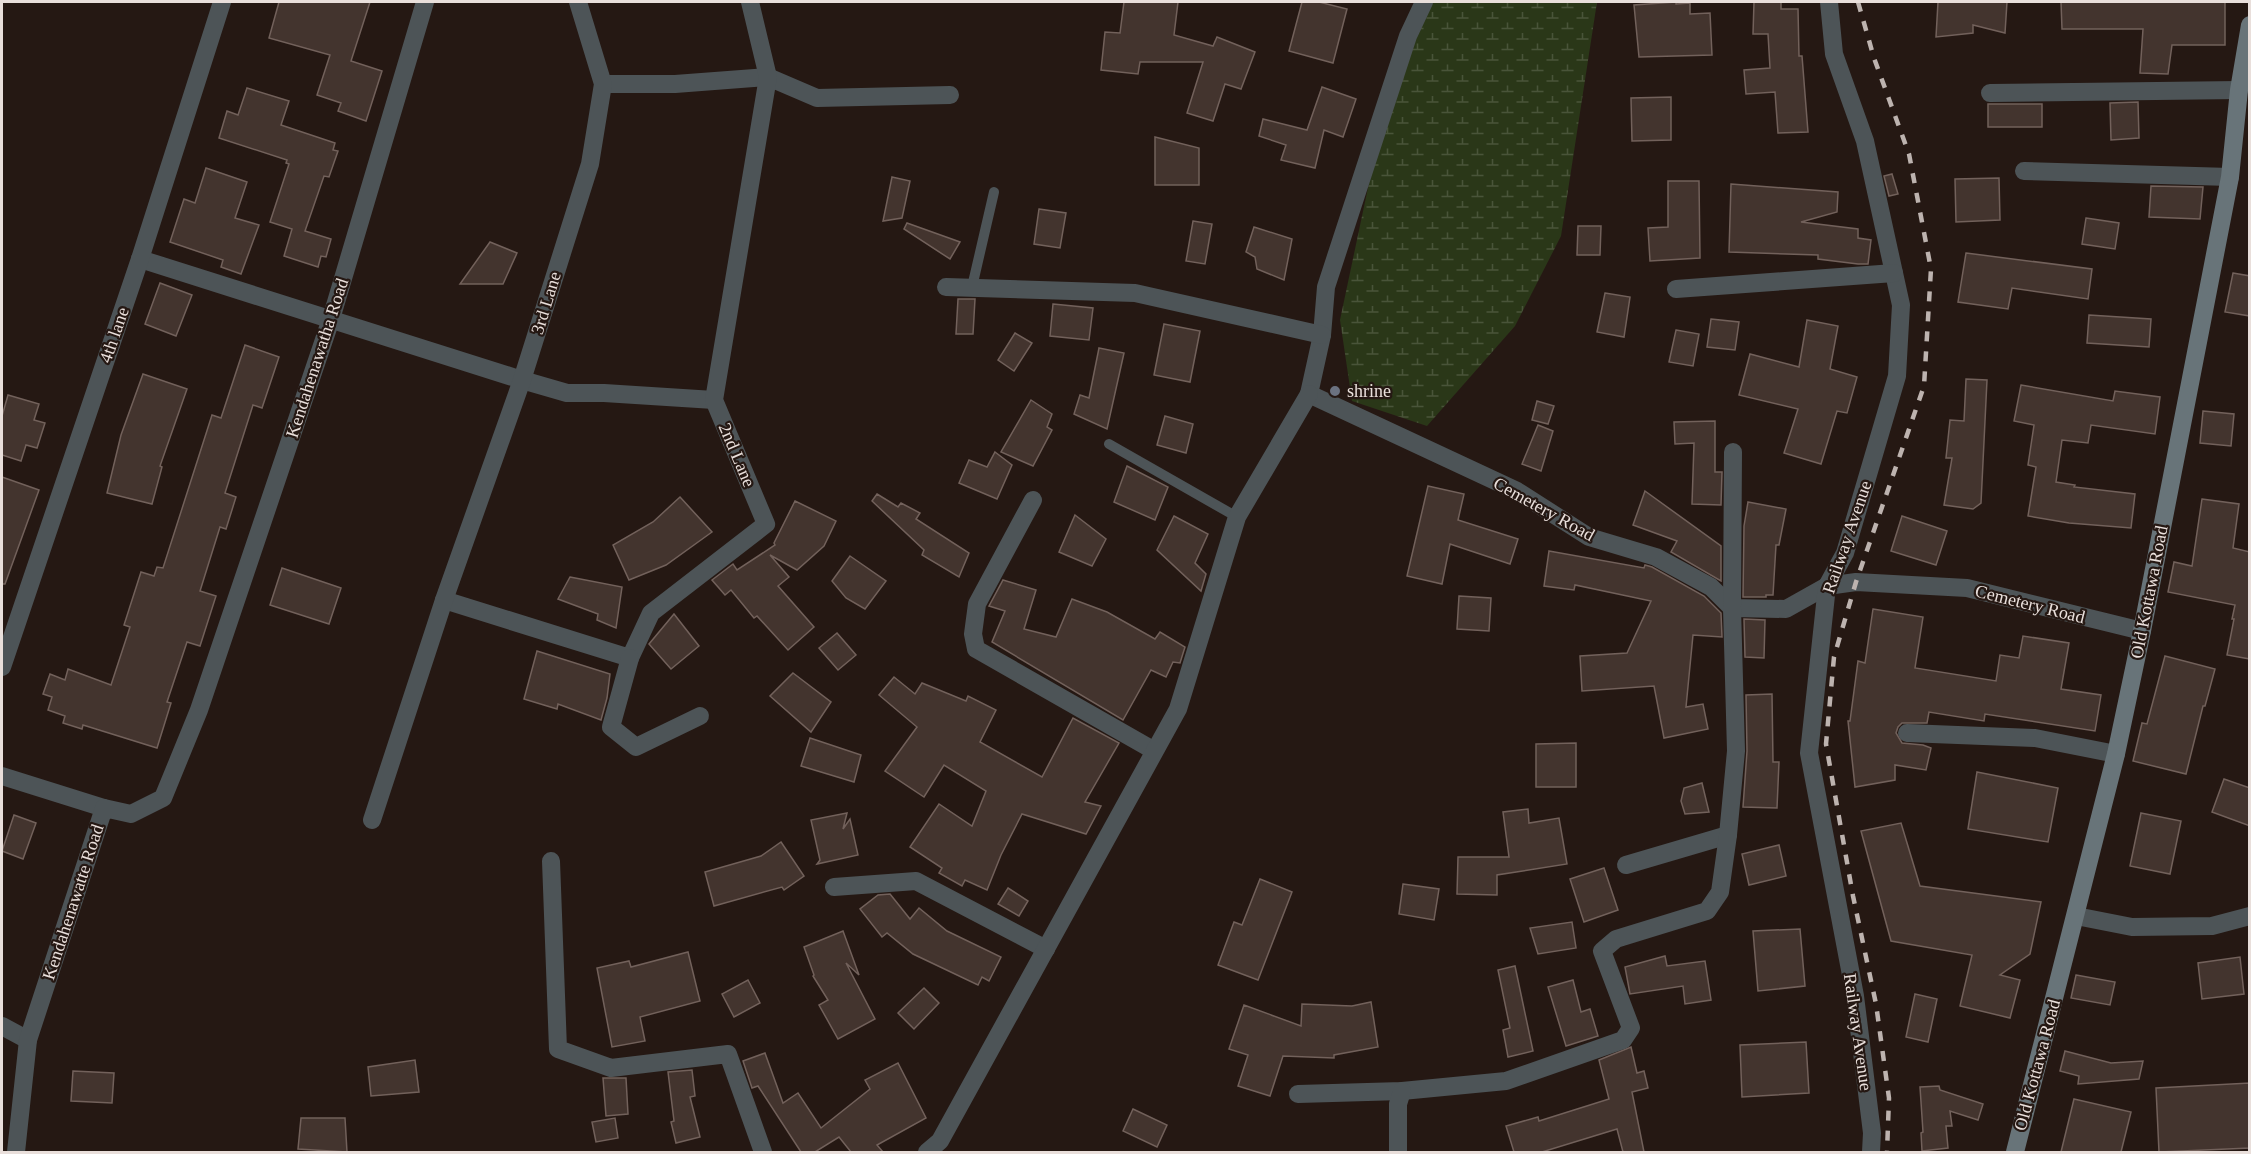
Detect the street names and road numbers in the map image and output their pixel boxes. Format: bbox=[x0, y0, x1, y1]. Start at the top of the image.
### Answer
street label: 3rd Lane bbox=[527, 269, 565, 337]
street label: Kendahenawatha Road bbox=[282, 276, 352, 440]
street label: 4th lane bbox=[95, 305, 133, 365]
street label: 2nd Lane bbox=[715, 420, 759, 490]
street label: Cemetery Road bbox=[1490, 473, 1598, 545]
street label: Railway Avenue bbox=[1818, 478, 1876, 596]
street label: Old Kottawa Road bbox=[2126, 524, 2172, 660]
street label: Cemetery Road bbox=[1973, 581, 2087, 627]
street label: Kendahenawatte Road bbox=[38, 822, 108, 982]
street label: Railway Avenue bbox=[1840, 972, 1876, 1092]
street label: Old Kottawa Road bbox=[2010, 997, 2064, 1133]

